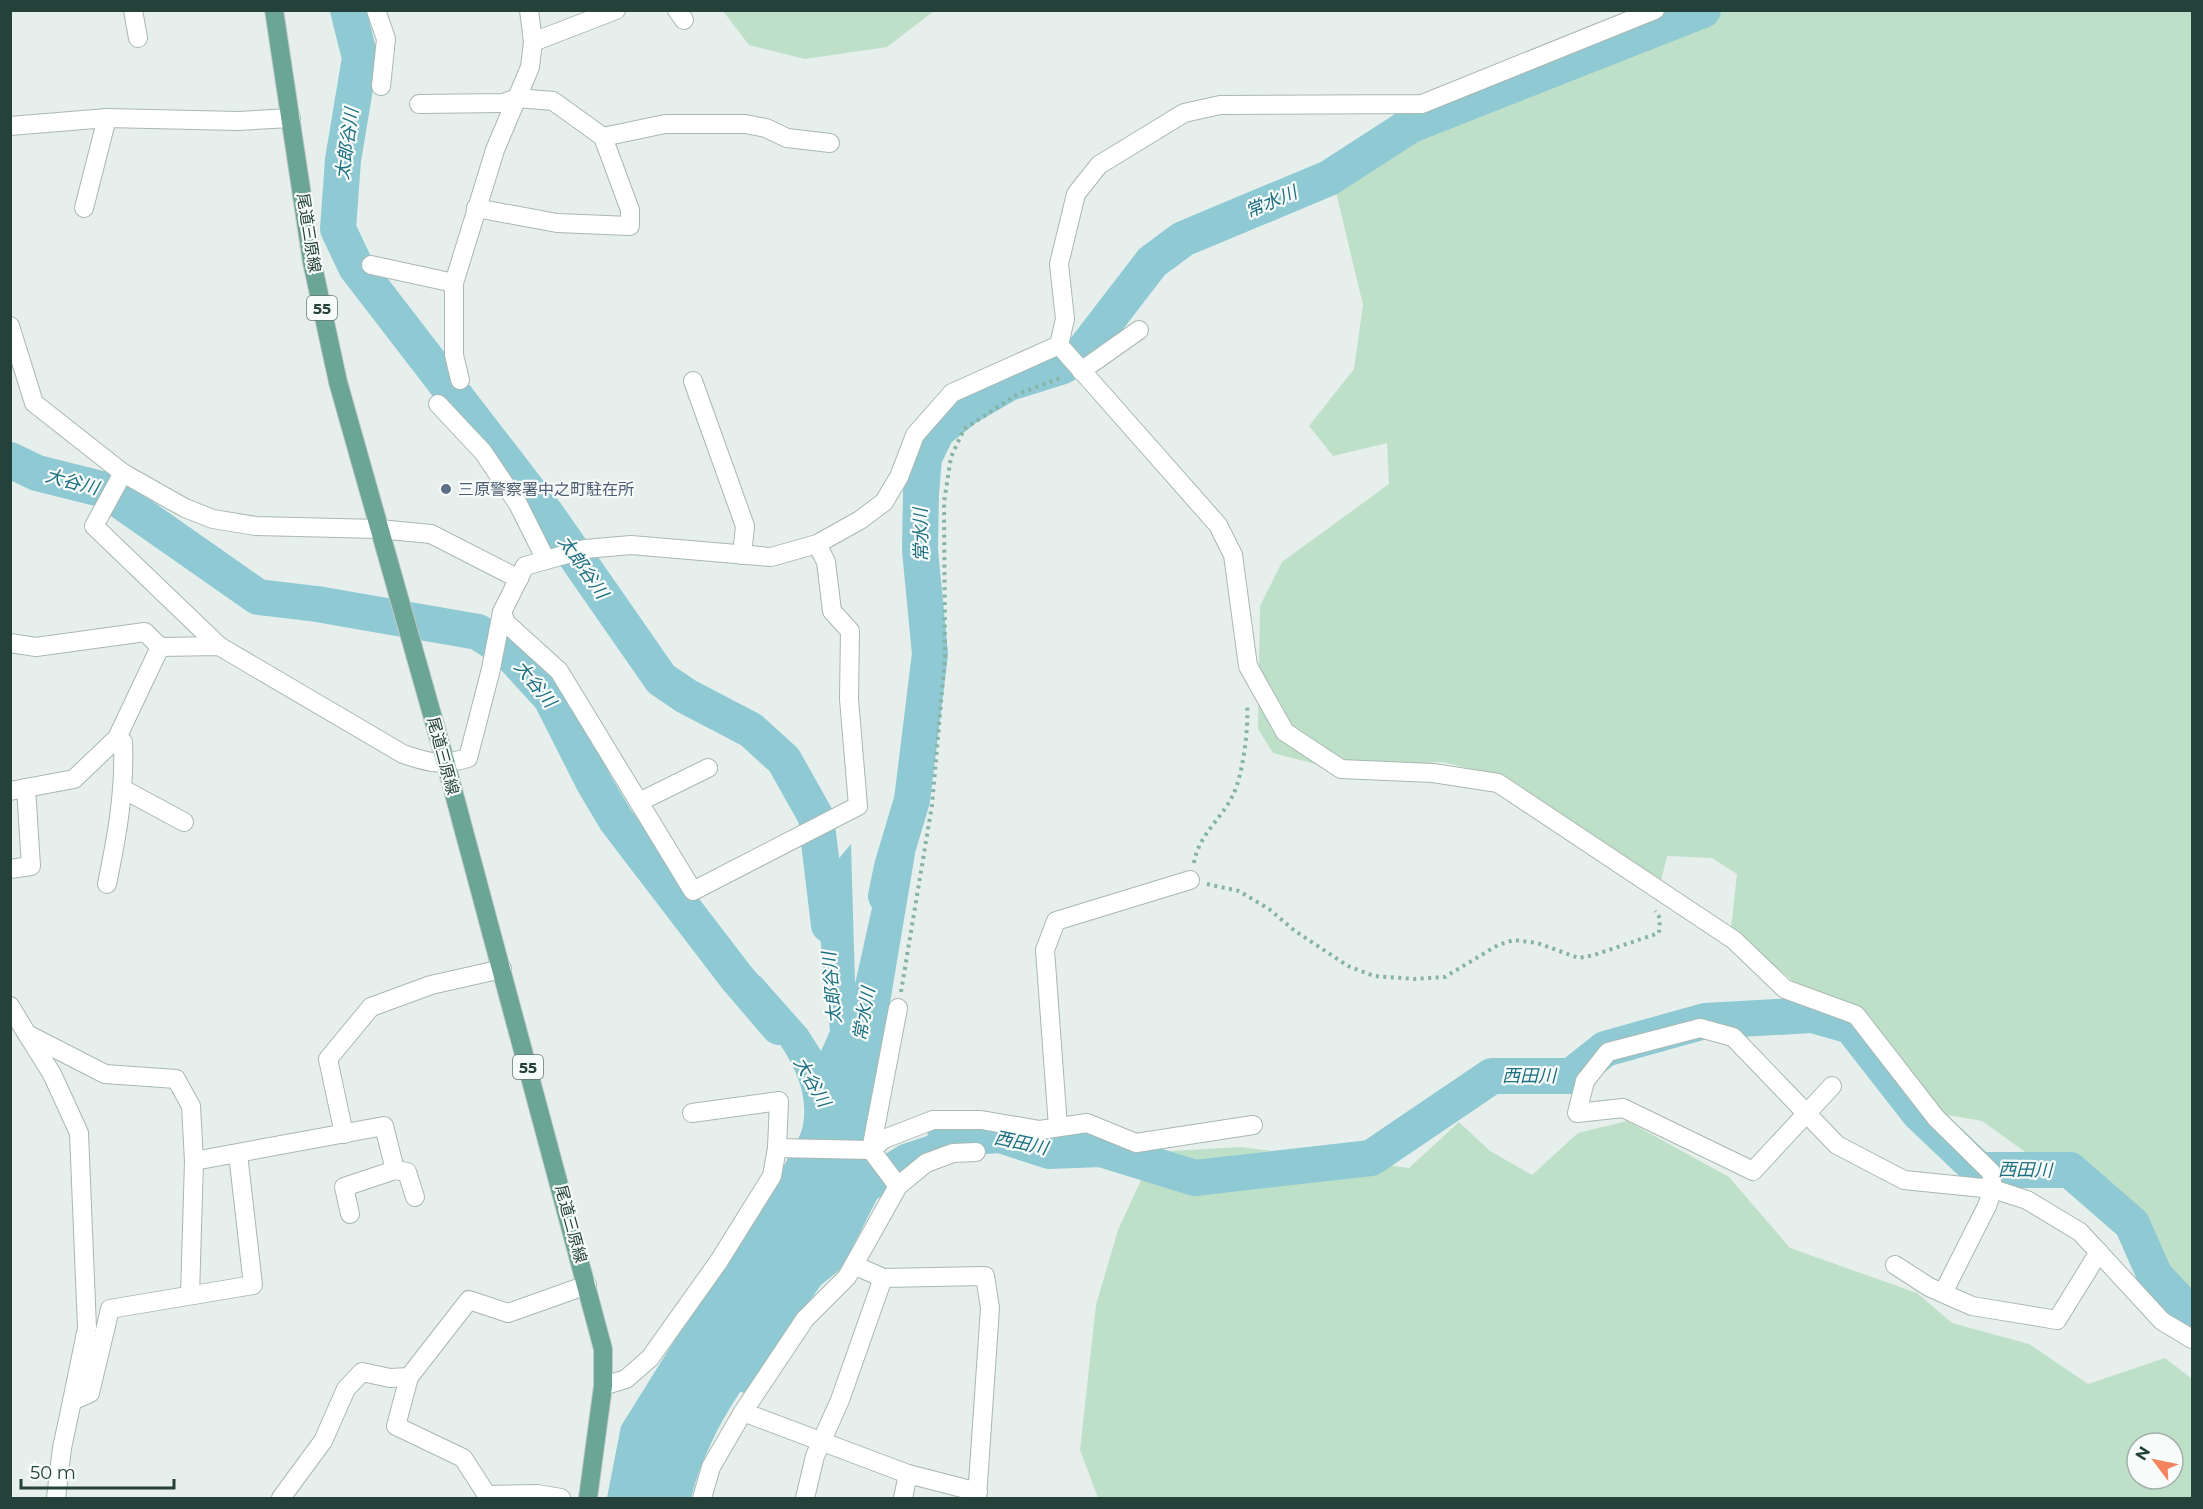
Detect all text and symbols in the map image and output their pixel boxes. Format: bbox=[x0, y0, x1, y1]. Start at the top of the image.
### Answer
water label: 太郎谷川 bbox=[331, 105, 363, 181]
water label: 常水川 bbox=[1242, 181, 1302, 223]
street label: 尾道三原線 bbox=[293, 192, 325, 274]
road number: 55 bbox=[307, 296, 337, 320]
water label: 大谷川 bbox=[43, 464, 103, 500]
place label: 三原警察署中之町駐在所 bbox=[458, 480, 634, 499]
marker: 三原警察署中之町駐在所 bbox=[439, 482, 453, 496]
water label: 常水川 bbox=[909, 506, 932, 562]
water label: 太郎谷川 bbox=[553, 531, 614, 604]
water label: 大谷川 bbox=[509, 656, 562, 713]
street label: 尾道三原線 bbox=[423, 715, 463, 797]
water label: 太郎谷川 bbox=[818, 949, 846, 1025]
water label: 常水川 bbox=[848, 984, 880, 1042]
water label: 大谷川 bbox=[789, 1053, 836, 1113]
road number: 55 bbox=[513, 1055, 543, 1079]
water label: 西田川 bbox=[1502, 1065, 1558, 1087]
water label: 西田川 bbox=[992, 1127, 1052, 1160]
water label: 西田川 bbox=[1998, 1159, 2054, 1182]
street label: 尾道三原線 bbox=[551, 1183, 591, 1265]
north arrow bbox=[2125, 1431, 2185, 1491]
text: N bbox=[2131, 1443, 2154, 1464]
scale bar bbox=[21, 1452, 174, 1490]
text: 50 m bbox=[30, 1462, 76, 1484]

